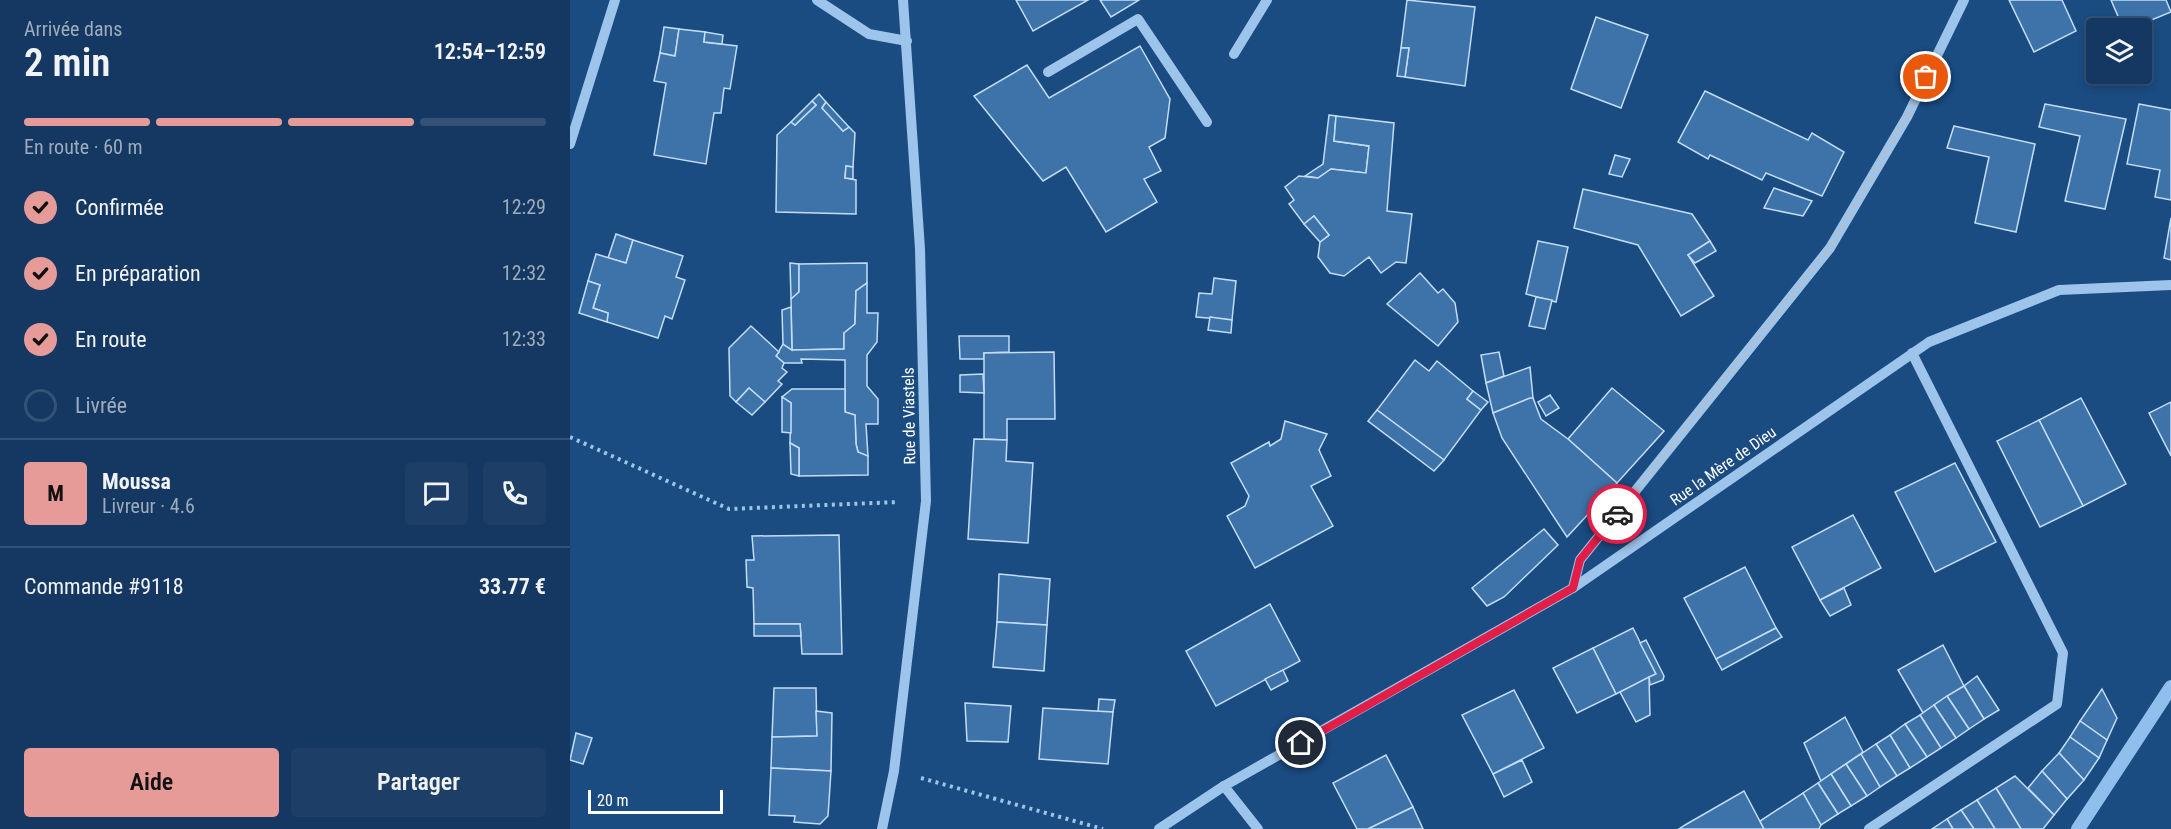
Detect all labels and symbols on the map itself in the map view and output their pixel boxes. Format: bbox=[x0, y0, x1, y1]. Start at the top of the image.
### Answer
pin bbox=[1900, 51, 1951, 102]
street label: Rue de Viastels bbox=[899, 367, 919, 465]
street label: Rue la Mère de Dieu bbox=[1666, 422, 1780, 510]
courier bbox=[1587, 484, 1647, 544]
pin bbox=[1275, 717, 1326, 768]
scale bar bbox=[588, 787, 723, 814]

